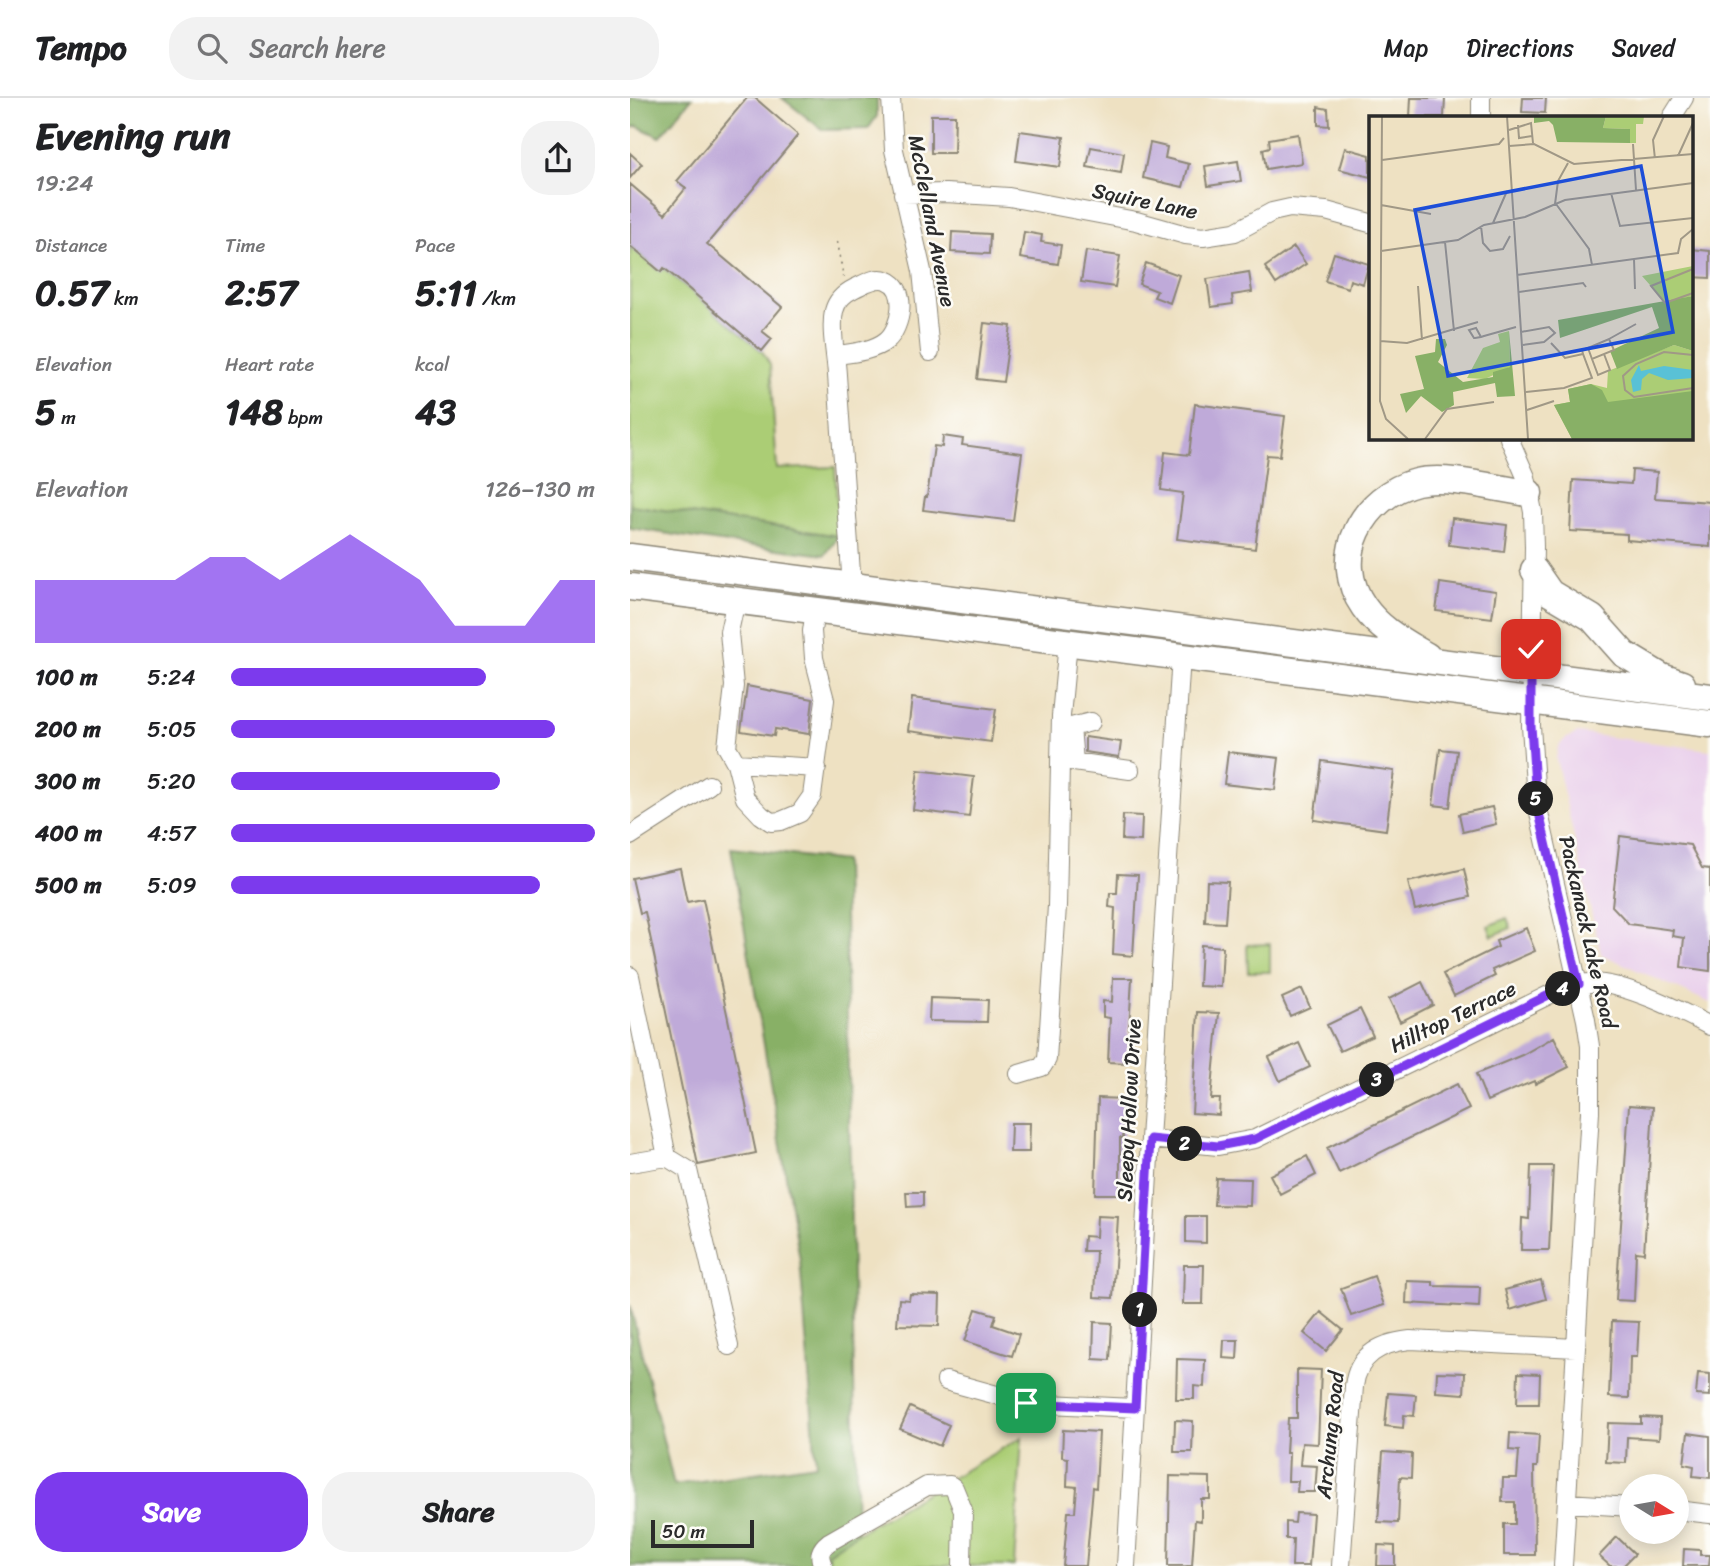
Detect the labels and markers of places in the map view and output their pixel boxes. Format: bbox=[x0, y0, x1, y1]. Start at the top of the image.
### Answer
pin bbox=[1501, 619, 1561, 679]
pin: 5 bbox=[1518, 782, 1553, 816]
pin: 4 bbox=[1546, 972, 1580, 1006]
pin: 3 bbox=[1360, 1062, 1394, 1098]
pin: 2 bbox=[1168, 1126, 1202, 1162]
pin: 1 bbox=[1122, 1292, 1158, 1328]
pin bbox=[996, 1373, 1056, 1433]

